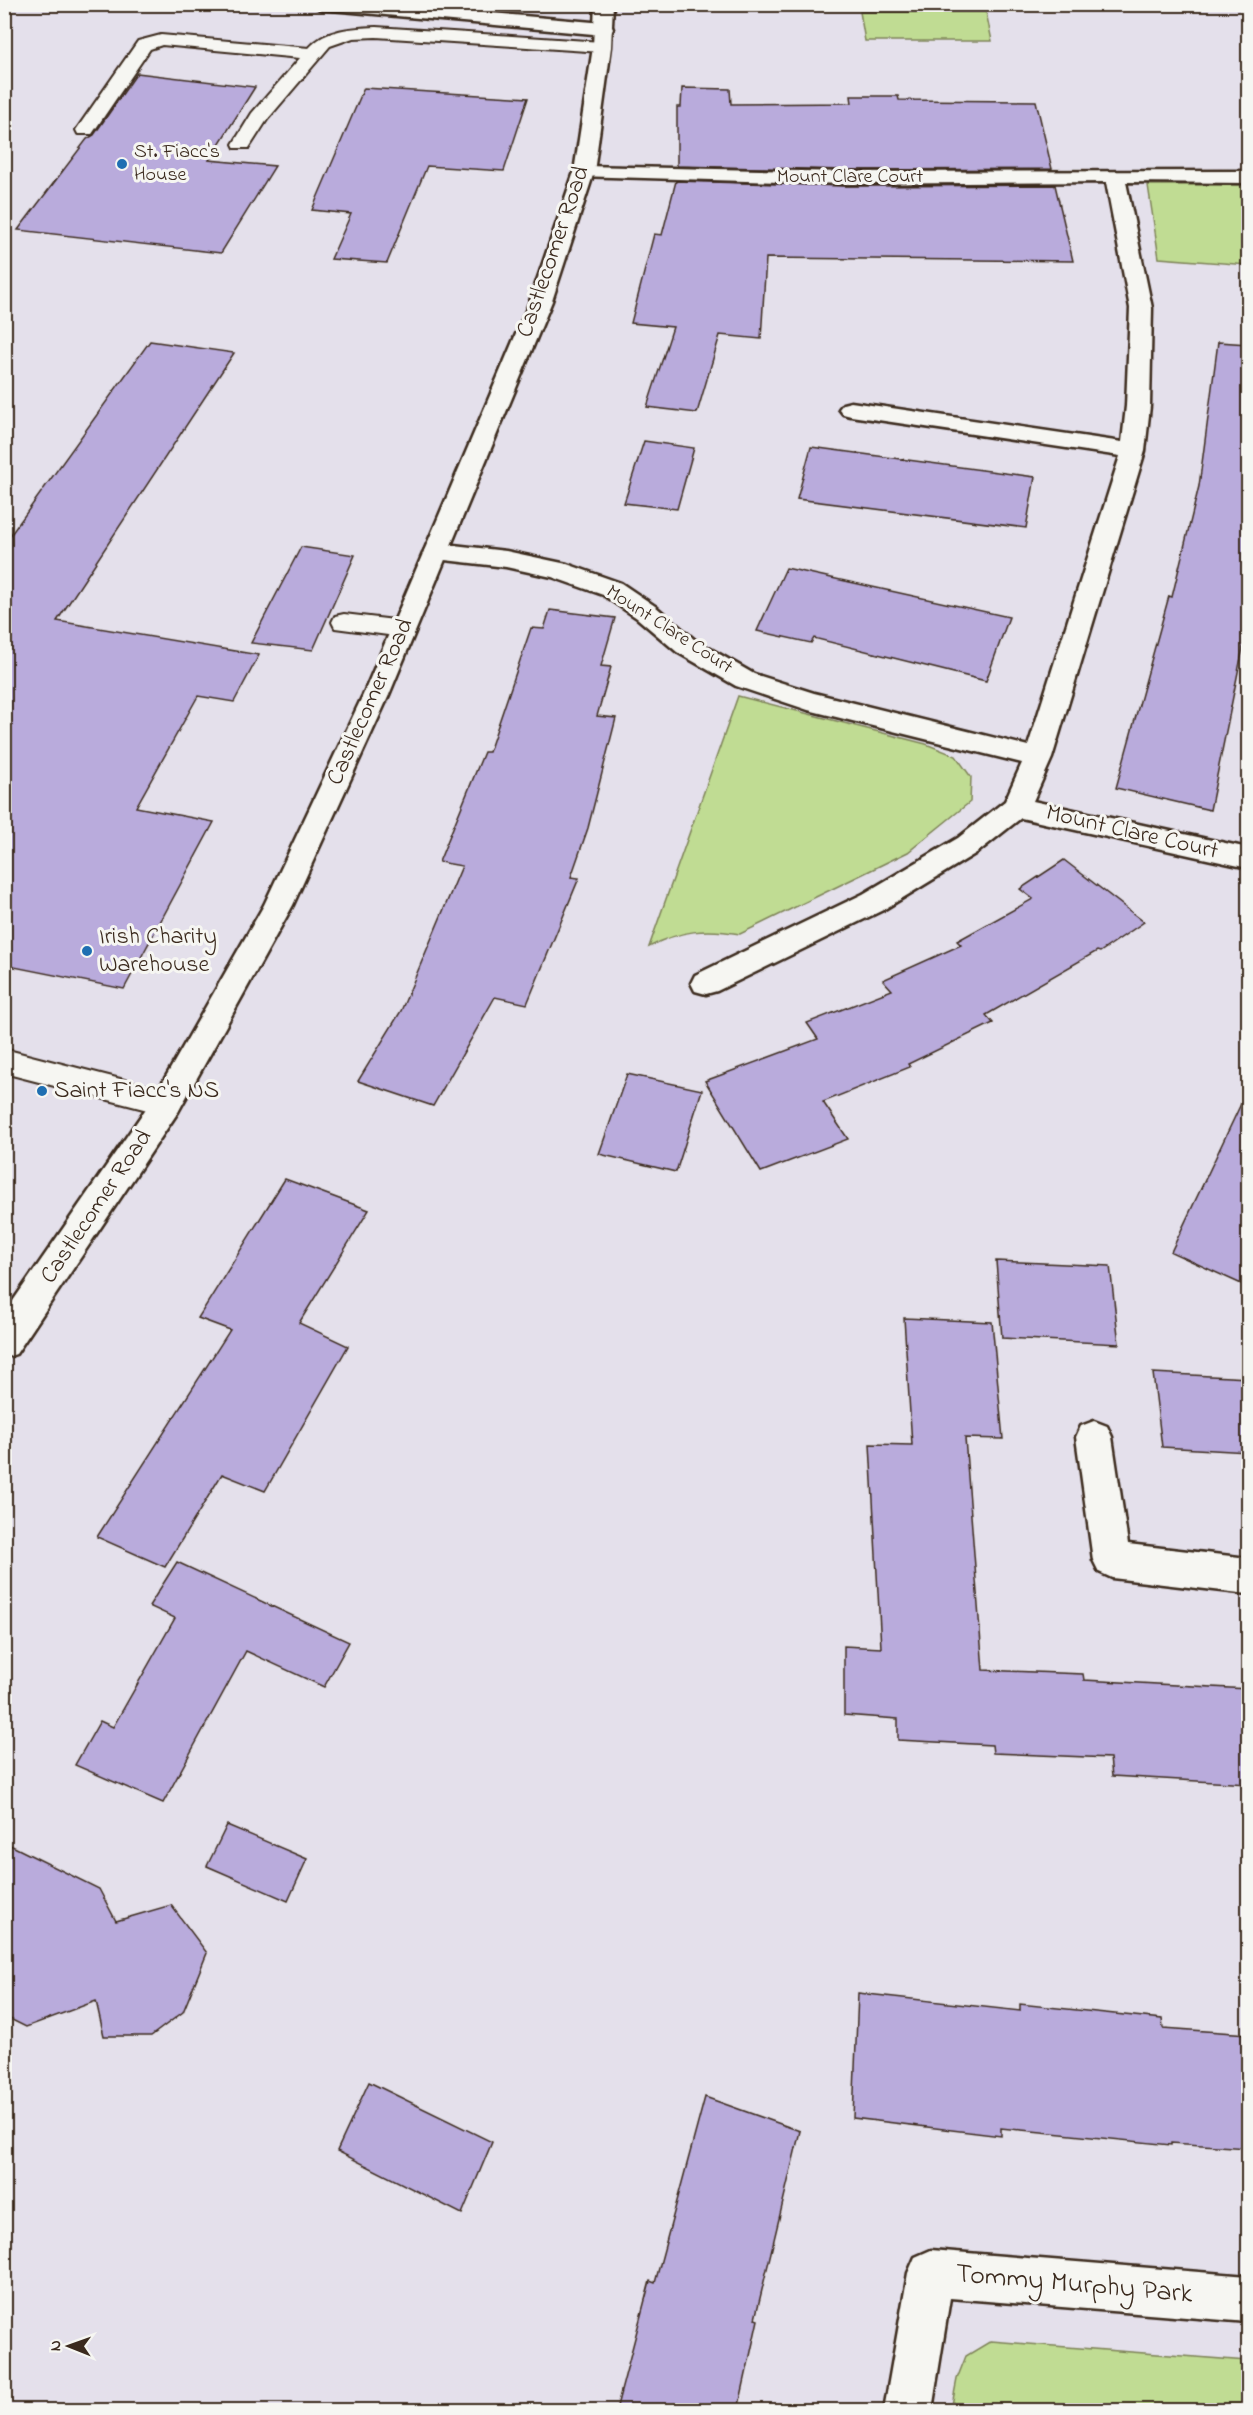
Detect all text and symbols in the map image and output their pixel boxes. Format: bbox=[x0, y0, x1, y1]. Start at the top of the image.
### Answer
place label: St. Fiacc's House bbox=[134, 138, 220, 190]
marker: St. Fiacc's House bbox=[115, 157, 129, 171]
street label: Castlecomer Road bbox=[508, 161, 600, 342]
street label: Mount Clare Court bbox=[777, 163, 924, 192]
street label: Mount Clare Court bbox=[600, 578, 739, 682]
street label: Castlecomer Road bbox=[319, 612, 424, 791]
street label: Mount Clare Court bbox=[1042, 796, 1222, 870]
place label: Irish Charity Warehouse bbox=[99, 920, 217, 983]
marker: Irish Charity Warehouse bbox=[80, 944, 94, 958]
place label: Saint Fiacc's NS bbox=[54, 1074, 219, 1109]
marker: Saint Fiacc's NS bbox=[35, 1084, 49, 1098]
street label: Castlecomer Road bbox=[32, 1122, 162, 1291]
street label: Tommy Murphy Park bbox=[954, 2254, 1195, 2316]
north arrow bbox=[39, 2316, 99, 2376]
text: N bbox=[44, 2340, 68, 2351]

